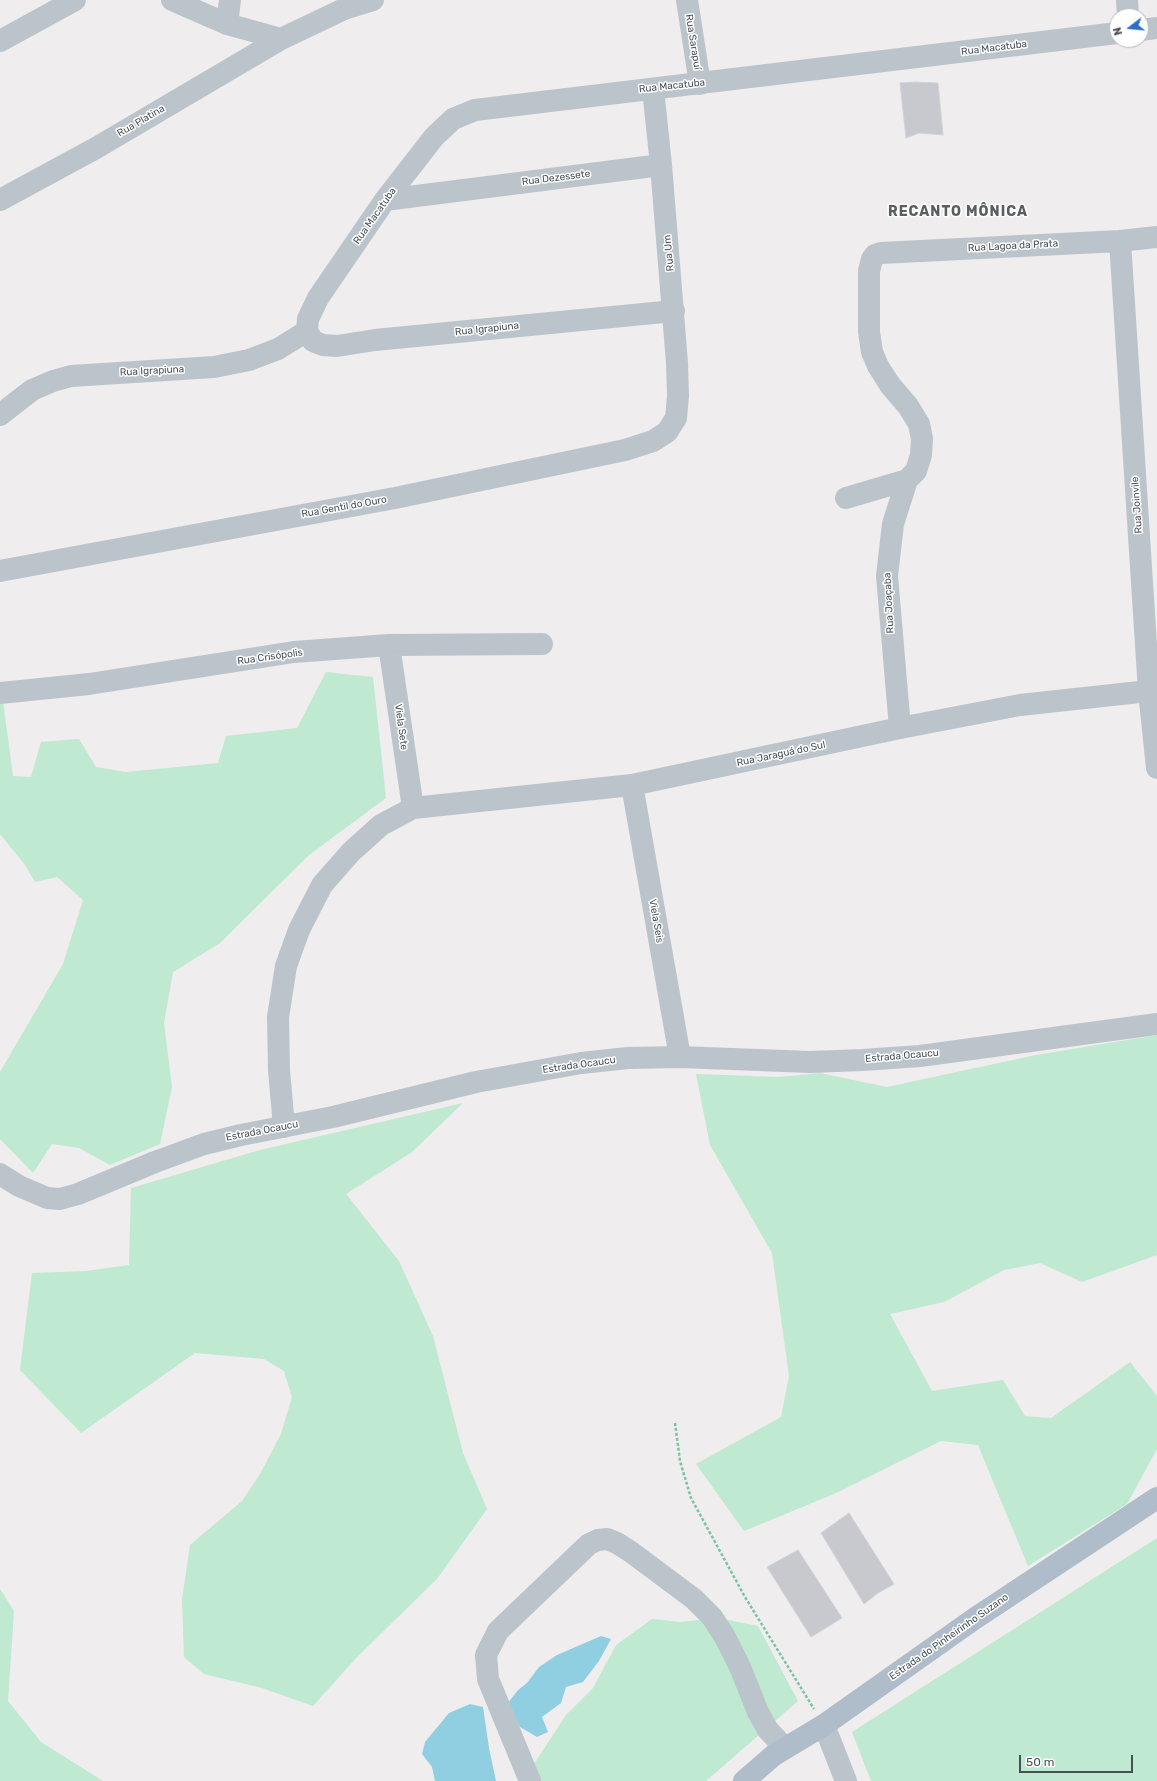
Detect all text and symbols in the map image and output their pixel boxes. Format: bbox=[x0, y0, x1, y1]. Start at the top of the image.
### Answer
north arrow bbox=[1109, 8, 1149, 48]
street label: Rua Sarapuí bbox=[683, 13, 703, 71]
text: N bbox=[1111, 26, 1125, 37]
street label: Rua Macatuba bbox=[960, 38, 1028, 58]
street label: Rua Macatuba bbox=[638, 77, 706, 95]
street label: Rua Platina bbox=[115, 103, 167, 139]
street label: Rua Dezessete bbox=[521, 168, 591, 188]
street label: Rua Macatuba bbox=[351, 185, 399, 247]
district label: RECANTO MÔNICA bbox=[888, 204, 1028, 220]
street label: Rua Um bbox=[661, 234, 677, 272]
street label: Rua Lagoa da Prata bbox=[968, 238, 1058, 254]
street label: Rua Igrapiuna bbox=[454, 320, 520, 338]
street label: Rua Igrapiuna bbox=[120, 363, 184, 379]
street label: Rua Joinvile bbox=[1129, 476, 1145, 534]
street label: Rua Gentil do Ouro bbox=[300, 494, 388, 520]
street label: Rua Joaçaba bbox=[881, 572, 897, 634]
street label: Rua Crisópolis bbox=[237, 646, 303, 668]
street label: Viela Sete bbox=[392, 703, 410, 751]
street label: Rua Jaraguá do Sul bbox=[736, 739, 826, 769]
street label: Viela Seis bbox=[646, 898, 666, 944]
street label: Estrada Ocaucu bbox=[865, 1047, 939, 1065]
street label: Estrada Ocaucu bbox=[542, 1054, 616, 1076]
street label: Estrada Ocaucu bbox=[225, 1118, 299, 1144]
street label: Estrada do Pinheirinho Suzano bbox=[887, 1591, 1011, 1683]
scale bar bbox=[1021, 1747, 1135, 1773]
text: 50 m bbox=[1026, 1755, 1054, 1769]

